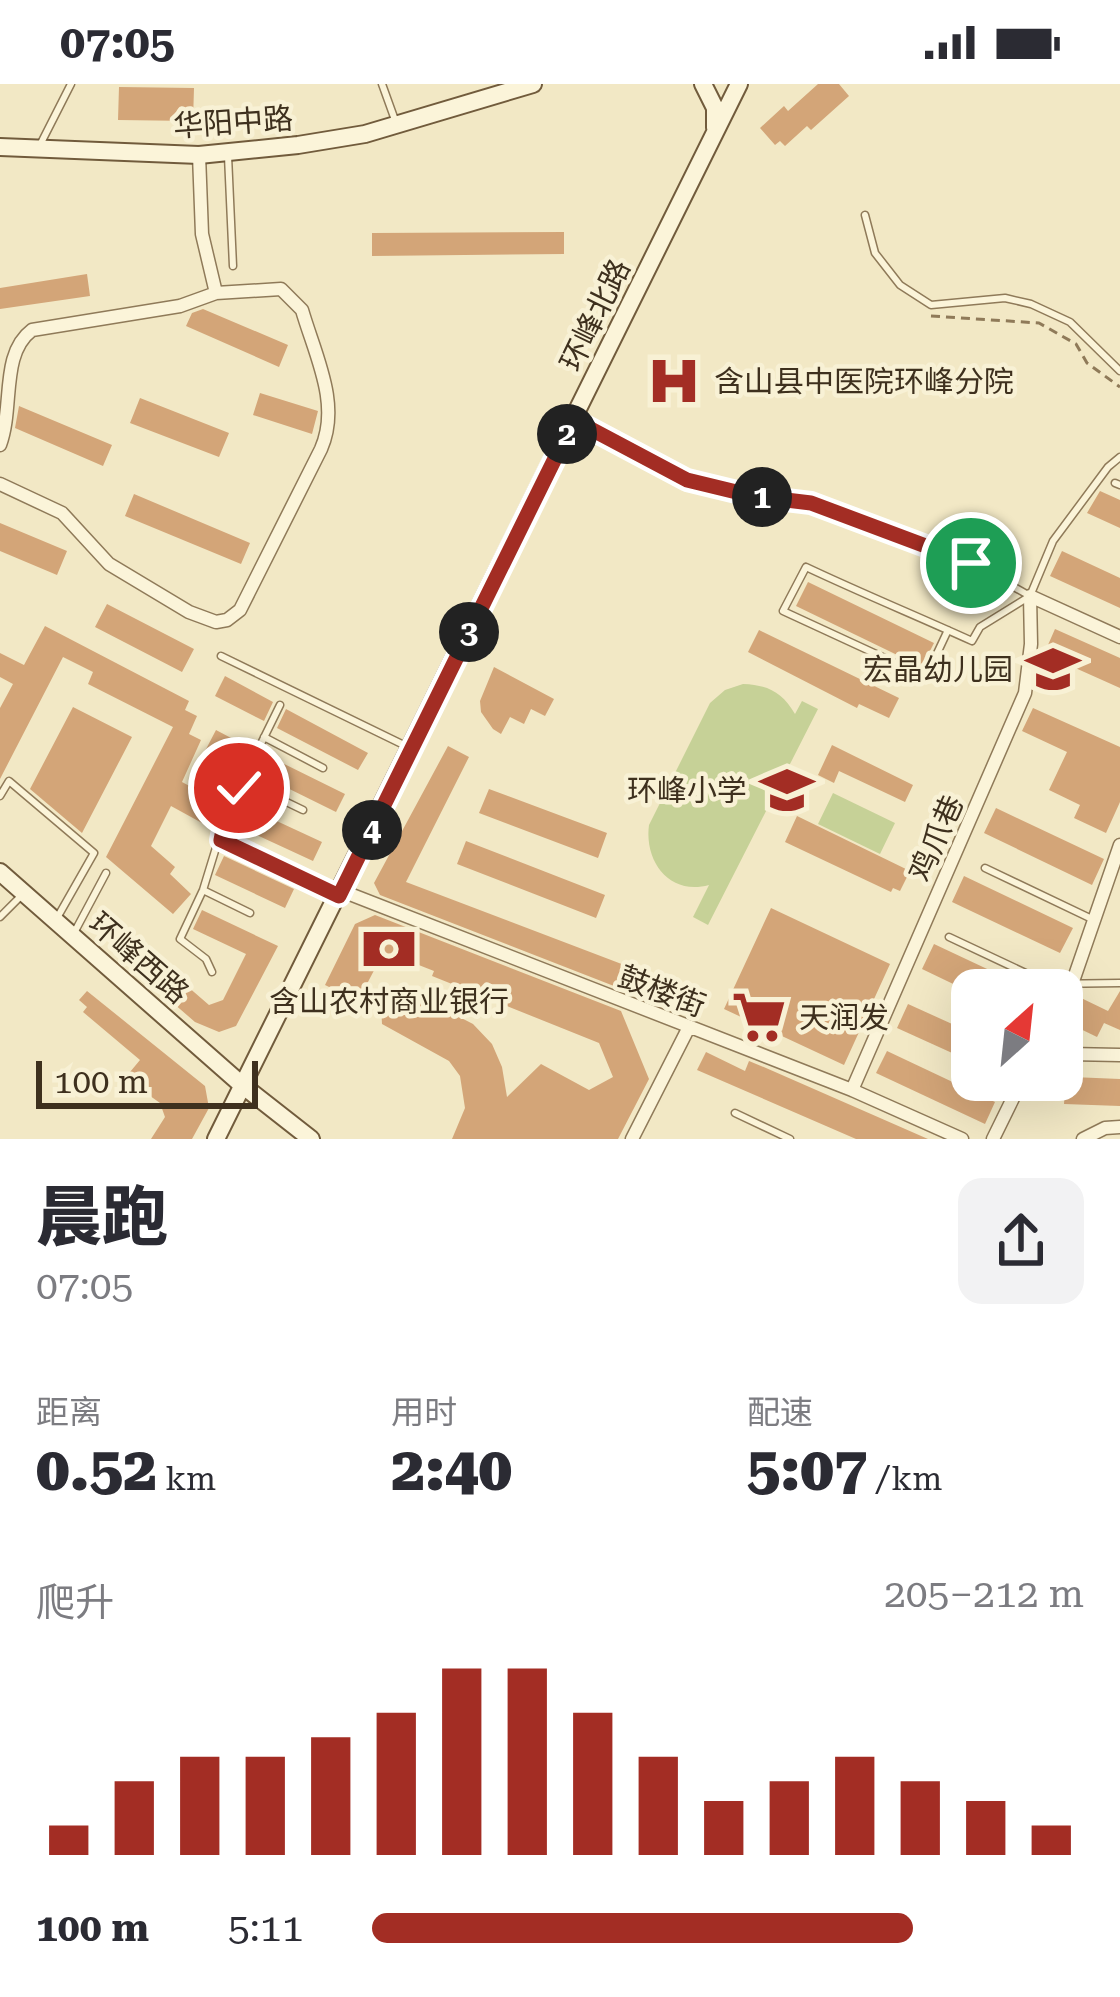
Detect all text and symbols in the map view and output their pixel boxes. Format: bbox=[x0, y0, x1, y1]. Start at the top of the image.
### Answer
text: 07:05 bbox=[60, 16, 175, 69]
street label: 华阳中路 bbox=[172, 100, 294, 144]
street label: 环峰北路 bbox=[553, 253, 637, 377]
hospital icon: 含山县中医院环峰分院 bbox=[645, 352, 703, 410]
place label: 含山县中医院环峰分院 bbox=[714, 364, 1014, 399]
pin: 2 bbox=[537, 404, 597, 464]
text: 2 bbox=[558, 414, 576, 453]
pin: 1 bbox=[732, 467, 792, 527]
text: 1 bbox=[753, 477, 771, 516]
pin bbox=[920, 512, 1022, 614]
icon: arrive bbox=[938, 530, 1004, 596]
pin: 3 bbox=[439, 602, 499, 662]
text: 3 bbox=[460, 612, 478, 651]
school or university icon: 宏晶幼儿园 bbox=[1024, 640, 1082, 698]
place label: 宏晶幼儿园 bbox=[863, 652, 1013, 687]
pin bbox=[188, 737, 290, 839]
icon: check bbox=[206, 755, 272, 821]
school or university icon: 环峰小学 bbox=[758, 761, 816, 819]
place label: 环峰小学 bbox=[627, 773, 747, 808]
street label: 鸡爪巷 bbox=[902, 790, 970, 886]
pin: 4 bbox=[342, 800, 402, 860]
text: 4 bbox=[363, 810, 381, 849]
street label: 环峰西路 bbox=[82, 905, 196, 1011]
bank icon: 含山农村商业银行 bbox=[360, 920, 418, 978]
street label: 鼓楼街 bbox=[614, 959, 710, 1023]
north arrow bbox=[951, 969, 1083, 1101]
map controls bbox=[951, 969, 1083, 1101]
place label: 含山农村商业银行 bbox=[269, 984, 509, 1019]
supermarket icon: 天润发 bbox=[730, 988, 788, 1046]
place label: 天润发 bbox=[799, 1000, 889, 1035]
scale bar bbox=[36, 1055, 258, 1108]
text: 100 m bbox=[54, 1062, 148, 1101]
button: share bbox=[958, 1178, 1084, 1304]
text: 晨跑 bbox=[36, 1179, 168, 1256]
text: 07:05 bbox=[36, 1263, 133, 1309]
text: 距离 bbox=[36, 1393, 102, 1432]
text: 用时 bbox=[391, 1393, 457, 1432]
text: 配速 bbox=[747, 1393, 813, 1432]
text: 0.52 bbox=[36, 1434, 157, 1505]
text: 2:40 bbox=[391, 1434, 512, 1505]
text: 5:07 bbox=[747, 1434, 867, 1505]
text: km bbox=[157, 1459, 216, 1498]
text: /km bbox=[867, 1459, 942, 1498]
text: 205–212 m bbox=[884, 1571, 1084, 1617]
text: 爬升 bbox=[36, 1580, 114, 1626]
text: 100 m bbox=[36, 1905, 149, 1951]
text: 5:11 bbox=[228, 1905, 304, 1951]

